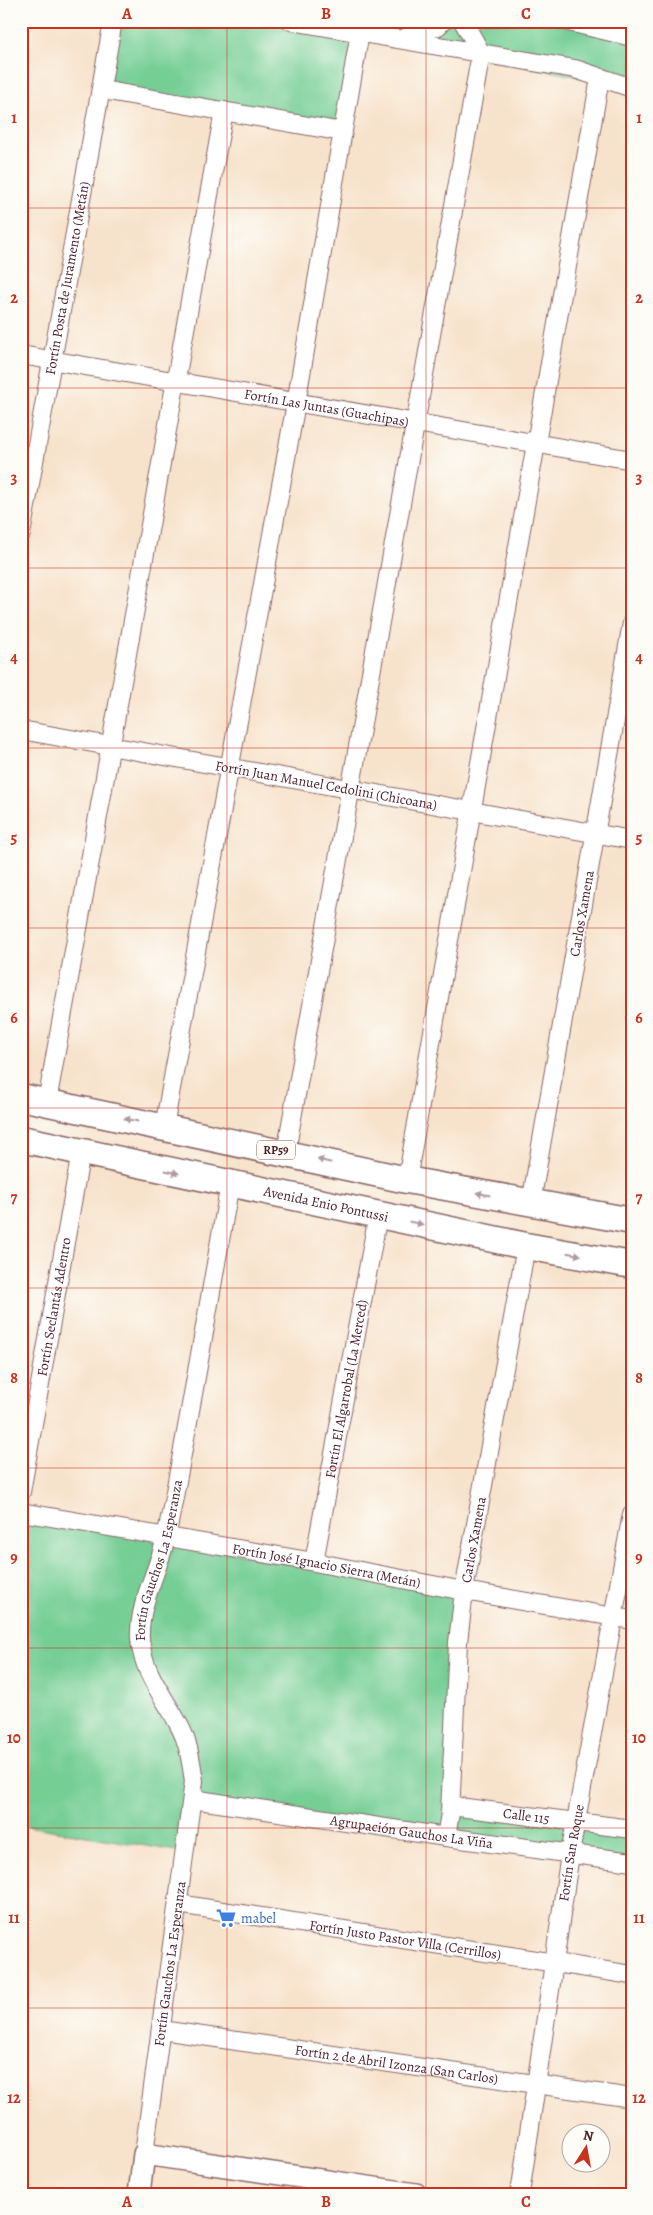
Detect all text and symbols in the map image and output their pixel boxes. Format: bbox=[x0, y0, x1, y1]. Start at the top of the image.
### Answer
text: A bbox=[121, 3, 133, 25]
text: B bbox=[321, 3, 331, 25]
text: C bbox=[521, 3, 531, 25]
text: 1 bbox=[11, 107, 17, 129]
text: 1 bbox=[636, 107, 642, 129]
street label: Fortín Posta de Juramento (Metán) bbox=[41, 180, 94, 376]
text: 2 bbox=[10, 287, 18, 309]
text: 2 bbox=[635, 287, 643, 309]
street label: Fortín Las Juntas (Guachipas) bbox=[243, 385, 410, 432]
text: 3 bbox=[11, 467, 18, 489]
text: 3 bbox=[636, 467, 643, 489]
text: 4 bbox=[10, 647, 18, 669]
text: 4 bbox=[635, 647, 643, 669]
street label: Fortín Juan Manuel Cedolini (Chicoana) bbox=[214, 756, 439, 815]
text: 5 bbox=[11, 827, 18, 849]
text: 5 bbox=[636, 827, 643, 849]
street label: Carlos Xamena bbox=[565, 868, 599, 958]
text: 6 bbox=[10, 1007, 18, 1029]
text: 6 bbox=[635, 1007, 643, 1029]
one-way arrow bbox=[123, 1116, 138, 1124]
road number: RP59 bbox=[257, 1140, 295, 1160]
one-way arrow bbox=[317, 1157, 332, 1165]
one-way arrow bbox=[164, 1168, 180, 1176]
street label: Avenida Enio Pontussi bbox=[261, 1181, 390, 1227]
text: 7 bbox=[11, 1187, 18, 1209]
text: 7 bbox=[636, 1187, 643, 1209]
one-way arrow bbox=[475, 1190, 491, 1198]
one-way arrow bbox=[409, 1219, 424, 1227]
street label: Fortín Seclantás Adentro bbox=[33, 1236, 76, 1378]
one-way arrow bbox=[566, 1251, 582, 1259]
street label: Fortín El Algarrobal (La Merced) bbox=[321, 1298, 372, 1480]
text: 8 bbox=[10, 1367, 18, 1389]
text: 8 bbox=[635, 1367, 643, 1389]
street label: Fortín Gauchos La Esperanza bbox=[131, 1478, 187, 1642]
street label: Carlos Xamena bbox=[457, 1495, 491, 1584]
street label: Fortín José Ignacio Sierra (Metán) bbox=[231, 1539, 422, 1592]
text: 9 bbox=[10, 1547, 18, 1569]
text: 9 bbox=[635, 1547, 643, 1569]
text: 10 bbox=[7, 1727, 21, 1749]
text: 10 bbox=[632, 1727, 646, 1749]
street label: Fortín San Roque bbox=[554, 1803, 589, 1903]
street label: Calle 115 bbox=[502, 1804, 551, 1828]
street label: Agrupación Gauchos La Viña bbox=[328, 1811, 495, 1853]
street label: Fortín Gauchos La Esperanza bbox=[150, 1879, 191, 2048]
text: 11 bbox=[8, 1907, 20, 1929]
supermarket icon: mabel bbox=[215, 1907, 237, 1929]
text: 11 bbox=[633, 1907, 645, 1929]
place label: mabel bbox=[241, 1909, 277, 1928]
street label: Fortín Justo Pastor Villa (Cerrillos) bbox=[308, 1916, 503, 1964]
street label: Fortín 2 de Abril Izonza (San Carlos) bbox=[294, 2040, 499, 2089]
text: 12 bbox=[7, 2087, 21, 2109]
text: 12 bbox=[632, 2087, 646, 2109]
north arrow bbox=[560, 2122, 610, 2172]
text: N bbox=[582, 2125, 595, 2146]
text: A bbox=[121, 2191, 133, 2213]
text: B bbox=[321, 2191, 331, 2213]
text: C bbox=[521, 2191, 531, 2213]

